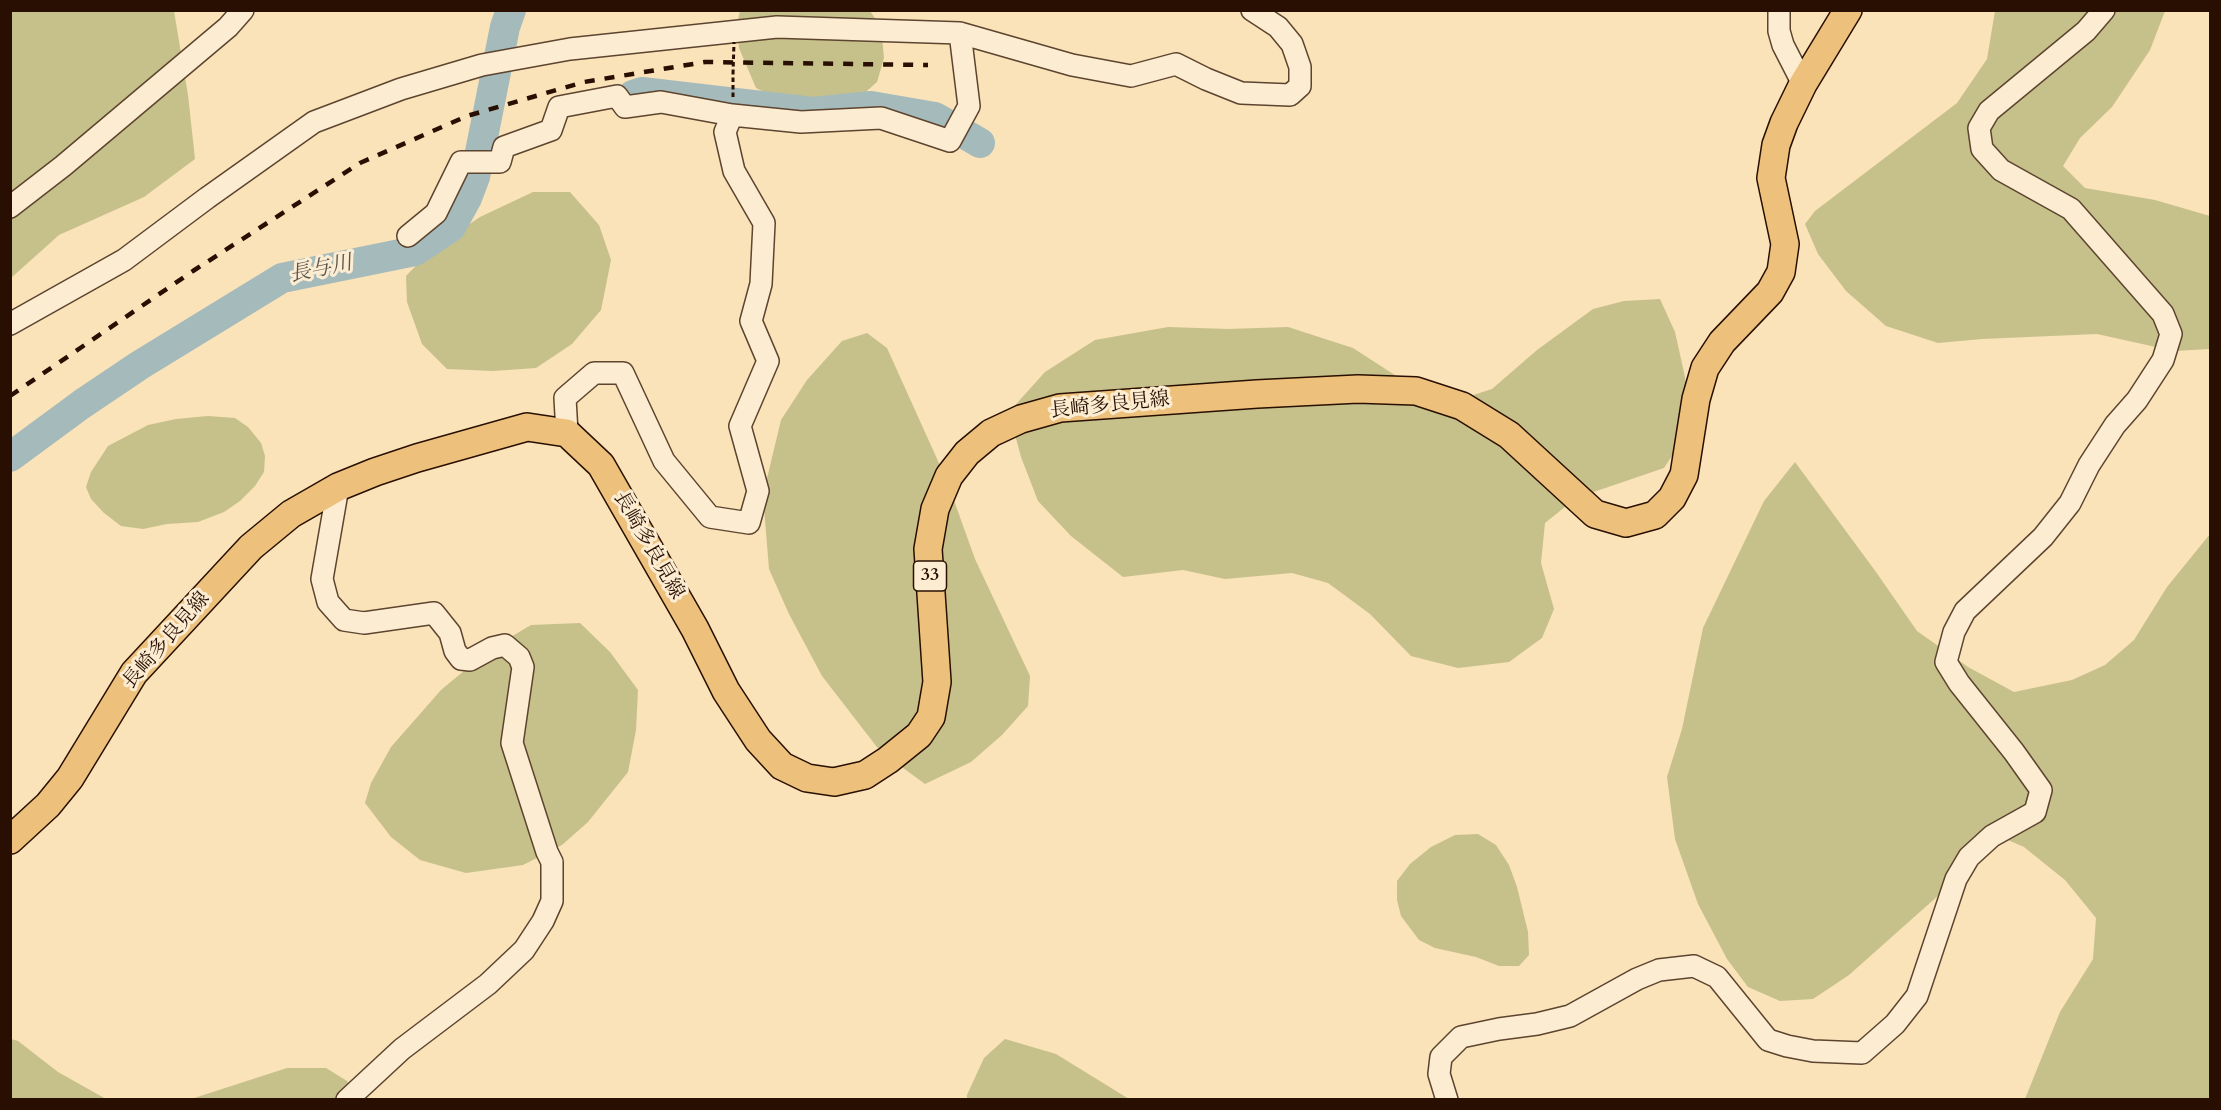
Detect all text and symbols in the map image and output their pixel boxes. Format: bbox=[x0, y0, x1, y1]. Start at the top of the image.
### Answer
water label: 長与川 bbox=[288, 251, 354, 289]
street label: 長崎多良見線 bbox=[1049, 388, 1171, 424]
street label: 長崎多良見線 bbox=[608, 488, 688, 604]
road number: 33 bbox=[914, 561, 946, 591]
street label: 長崎多良見線 bbox=[119, 588, 215, 694]

